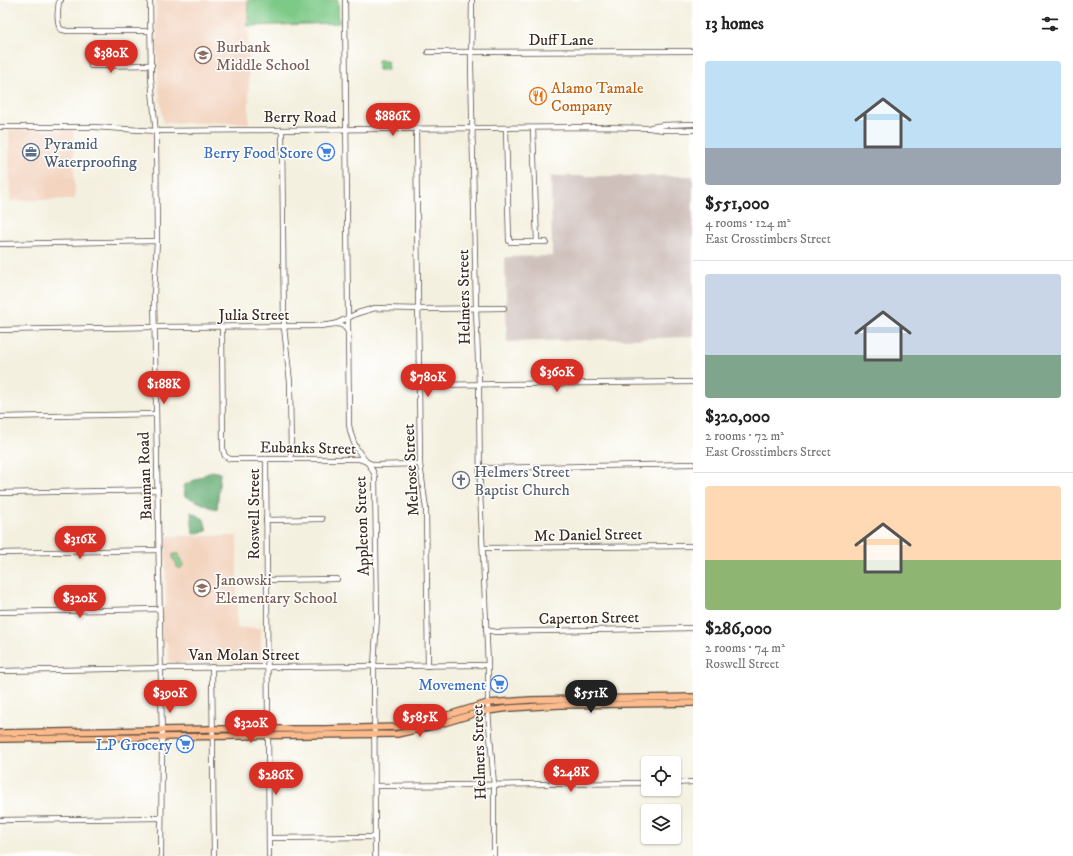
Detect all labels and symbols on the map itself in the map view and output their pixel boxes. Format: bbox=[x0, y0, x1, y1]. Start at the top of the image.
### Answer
street label: Duff Lane bbox=[528, 30, 594, 50]
place label: Burbank Middle School bbox=[216, 37, 310, 75]
pin: $380K bbox=[83, 40, 139, 74]
school or university icon: Burbank Middle School bbox=[193, 45, 213, 65]
place label: Alamo Tamale Company bbox=[551, 78, 644, 116]
restaurant icon: Alamo Tamale Company bbox=[528, 86, 548, 106]
pin: $886K bbox=[365, 103, 421, 137]
street label: Berry Road bbox=[264, 107, 336, 127]
place label: Pyramid Waterproofing bbox=[43, 134, 137, 172]
office icon: Pyramid Waterproofing bbox=[21, 142, 41, 162]
supermarket icon: Berry Food Store bbox=[316, 142, 336, 162]
place label: Berry Food Store bbox=[203, 143, 313, 163]
street label: Helmers Street bbox=[453, 249, 475, 345]
street label: Julia Street bbox=[217, 305, 289, 325]
pin: $360K bbox=[529, 359, 585, 393]
pin: $780K bbox=[400, 364, 456, 398]
pin: $188K bbox=[136, 371, 192, 405]
street label: Melrose Street bbox=[399, 423, 423, 517]
street label: Bauman Road bbox=[133, 431, 157, 520]
street label: Eubanks Street bbox=[260, 437, 356, 459]
place label: Helmers Street Baptist Church bbox=[474, 462, 571, 500]
street label: Roswell Street bbox=[244, 468, 264, 560]
church icon: Helmers Street Baptist Church bbox=[451, 470, 471, 490]
street label: Appleton Street bbox=[350, 476, 374, 576]
street label: Mc Daniel Street bbox=[534, 524, 642, 546]
pin: $316K bbox=[52, 526, 108, 560]
place label: Janowski Elementary School bbox=[213, 570, 338, 608]
school or university icon: Janowski Elementary School bbox=[192, 578, 212, 598]
pin: $320K bbox=[52, 585, 108, 619]
street label: Caperton Street bbox=[539, 607, 639, 629]
street label: Van Molan Street bbox=[187, 645, 300, 665]
supermarket icon: Movement bbox=[489, 674, 509, 694]
place label: Movement bbox=[418, 675, 486, 695]
pin: $390K bbox=[142, 680, 198, 714]
pin: $551K bbox=[563, 680, 619, 714]
pin: $585K bbox=[392, 704, 448, 738]
street label: Helmers Street bbox=[467, 704, 491, 800]
pin: $320K bbox=[223, 710, 279, 744]
supermarket icon: LP Grocery bbox=[175, 734, 195, 754]
place label: LP Grocery bbox=[96, 735, 172, 755]
pin: $248K bbox=[543, 759, 599, 793]
pin: $286K bbox=[248, 762, 304, 796]

